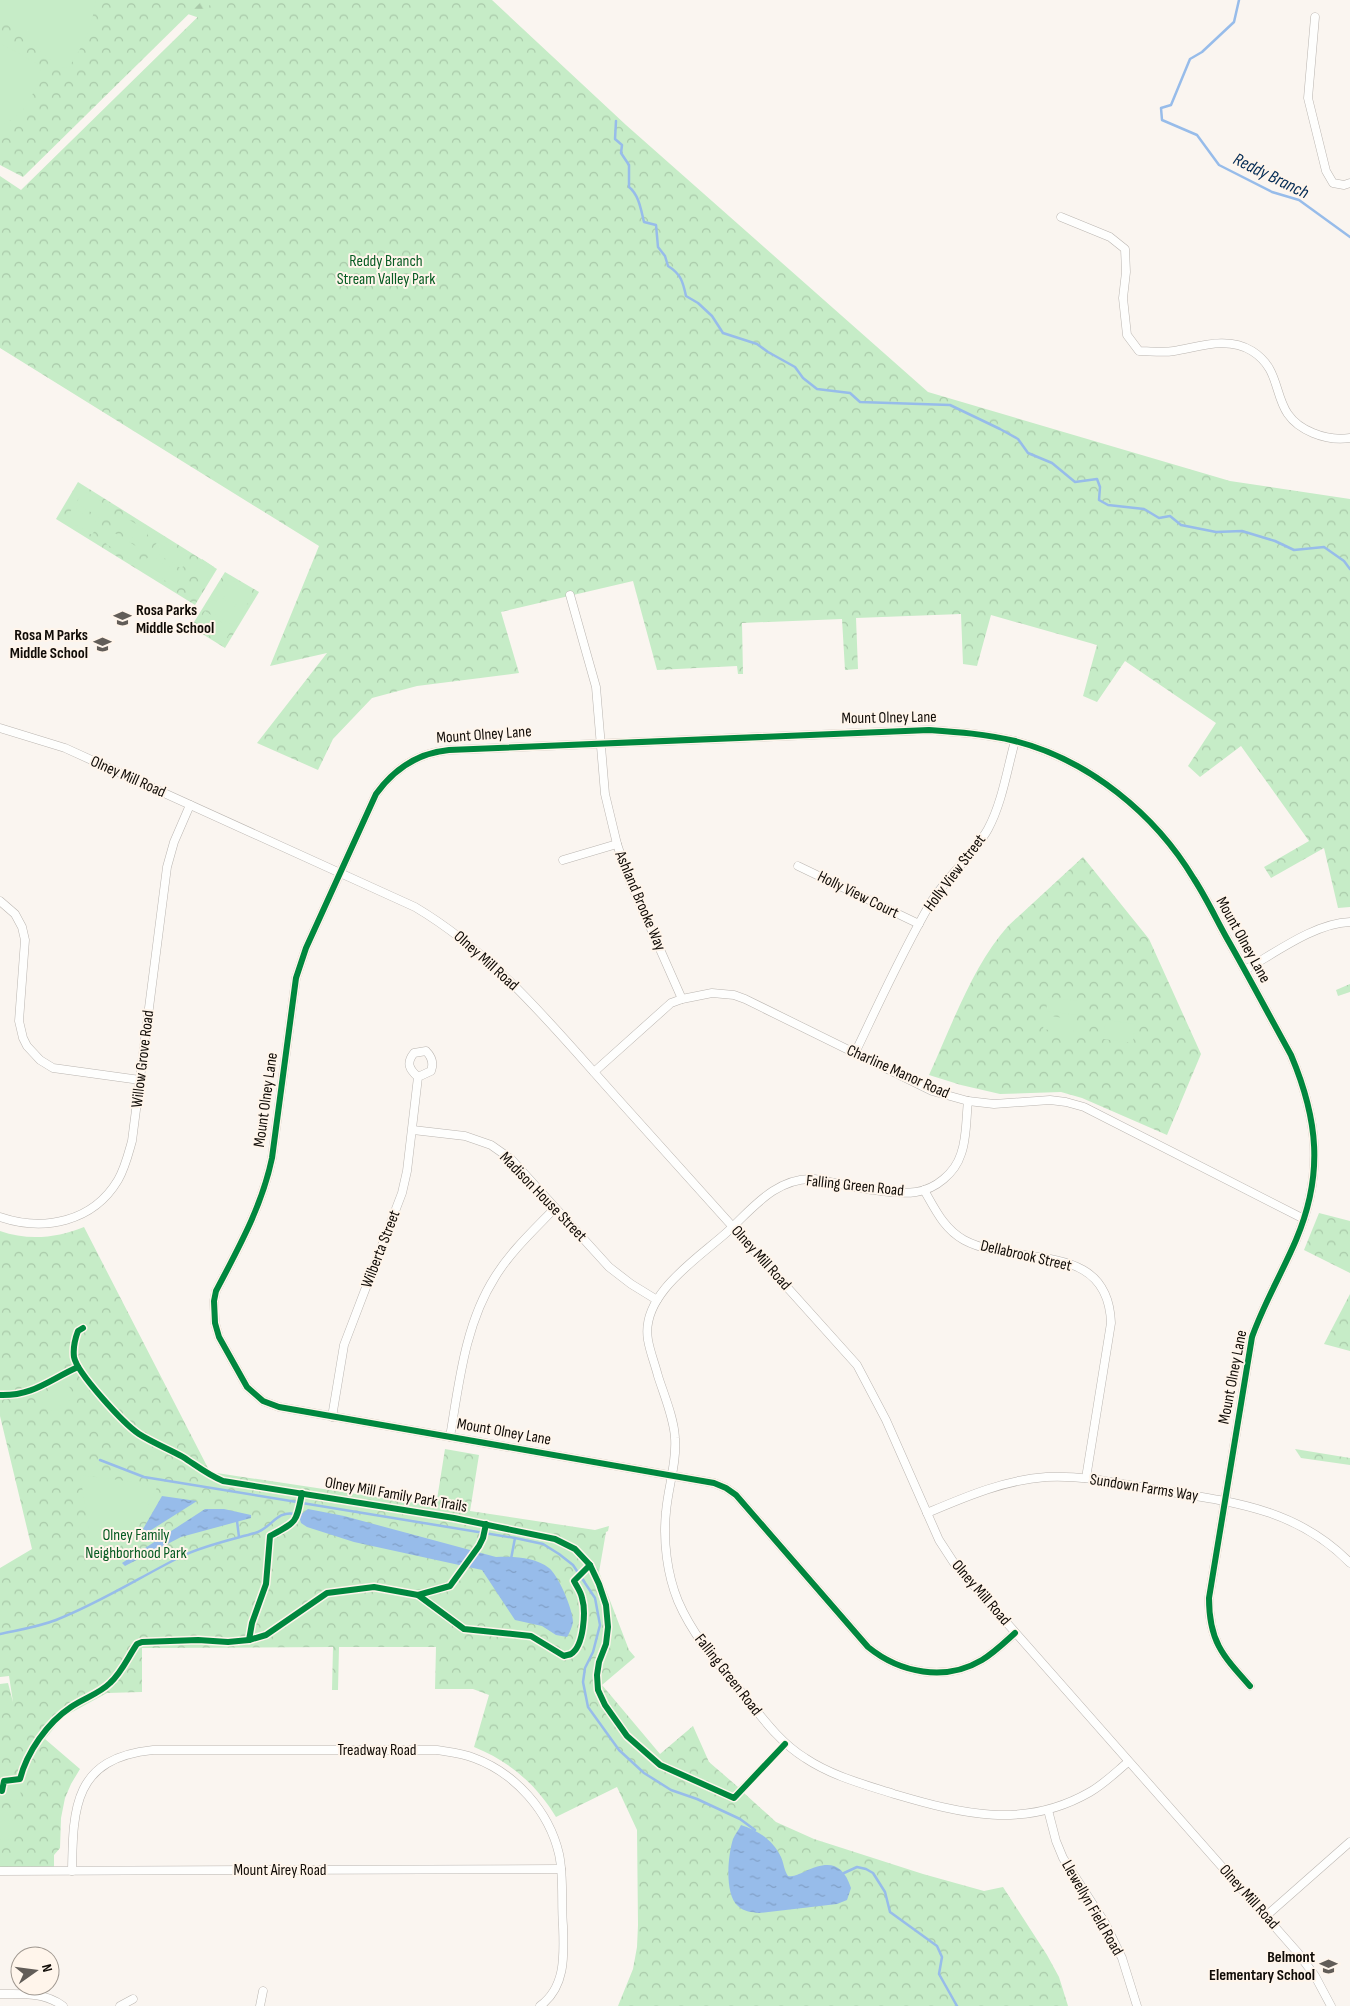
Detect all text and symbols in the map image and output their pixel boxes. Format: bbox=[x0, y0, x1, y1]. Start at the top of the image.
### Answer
water label: Reddy Branch bbox=[1230, 149, 1313, 203]
park label: Reddy Branch Stream Valley Park bbox=[337, 252, 435, 289]
place label: Rosa Parks Middle School bbox=[136, 601, 214, 638]
school or university icon: Rosa Parks Middle School bbox=[112, 609, 132, 629]
place label: Rosa M Parks Middle School bbox=[10, 626, 88, 663]
school or university icon: Rosa M Parks Middle School bbox=[92, 634, 112, 654]
street label: Mount Olney Lane bbox=[841, 708, 937, 728]
street label: Mount Olney Lane bbox=[436, 722, 532, 748]
street label: Olney Mill Road bbox=[87, 752, 169, 802]
street label: Holly View Street bbox=[920, 831, 990, 915]
street label: Ashland Brooke Way bbox=[610, 847, 670, 954]
street label: Holly View Court bbox=[814, 867, 902, 923]
street label: Mount Olney Lane bbox=[1212, 894, 1274, 986]
street label: Olney Mill Road bbox=[450, 927, 522, 995]
street label: Willow Grove Road bbox=[128, 1009, 158, 1109]
street label: Charline Manor Road bbox=[844, 1041, 952, 1103]
street label: Mount Olney Lane bbox=[250, 1051, 282, 1149]
street label: Madison House Street bbox=[496, 1148, 591, 1246]
street label: Falling Green Road bbox=[805, 1171, 905, 1201]
street label: Wilberta Street bbox=[358, 1207, 405, 1290]
street label: Olney Mill Road bbox=[727, 1222, 795, 1294]
street label: Dellabrook Street bbox=[979, 1236, 1074, 1276]
street label: Mount Olney Lane bbox=[1215, 1328, 1251, 1426]
street label: Mount Olney Lane bbox=[455, 1414, 553, 1450]
street label: Sundown Farms Way bbox=[1089, 1470, 1199, 1506]
street label: Olney Mill Family Park Trails bbox=[323, 1473, 469, 1517]
park label: Olney Family Neighborhood Park bbox=[85, 1526, 187, 1563]
street label: Olney Mill Road bbox=[947, 1556, 1015, 1630]
street label: Falling Green Road bbox=[690, 1630, 766, 1720]
street label: Treadway Road bbox=[337, 1741, 417, 1760]
street label: Llewellyn Field Road bbox=[1057, 1857, 1127, 1959]
street label: Mount Airey Road bbox=[233, 1861, 327, 1880]
street label: Olney Mill Road bbox=[1215, 1861, 1283, 1933]
north arrow bbox=[10, 1946, 60, 1996]
place label: Belmont Elementary School bbox=[1209, 1948, 1315, 1985]
school or university icon: Belmont Elementary School bbox=[1319, 1956, 1339, 1976]
text: N bbox=[38, 1962, 56, 1974]

